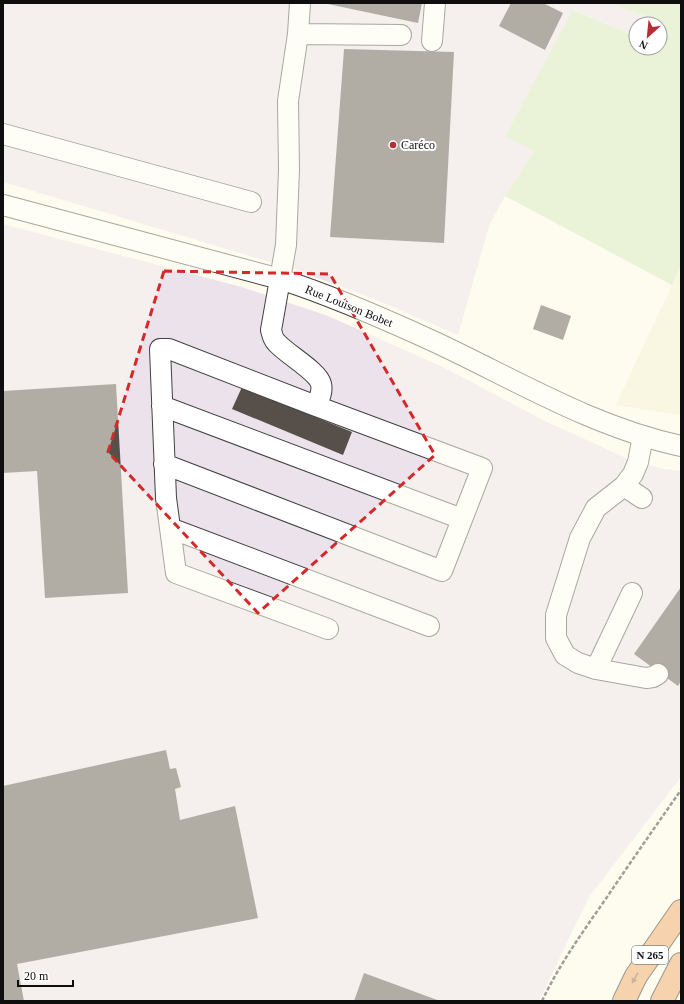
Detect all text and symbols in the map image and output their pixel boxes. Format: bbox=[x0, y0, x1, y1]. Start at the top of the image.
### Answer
north arrow bbox=[628, 16, 668, 56]
text: N bbox=[637, 38, 650, 52]
place label: Caréco bbox=[401, 138, 435, 152]
marker: Caréco bbox=[388, 140, 398, 150]
street label: Rue Louison Bobet bbox=[303, 282, 396, 330]
road number: N 265 bbox=[632, 946, 668, 964]
scale bar bbox=[18, 962, 73, 988]
text: 20 m bbox=[24, 969, 49, 983]
one-way arrow bbox=[632, 972, 639, 983]

